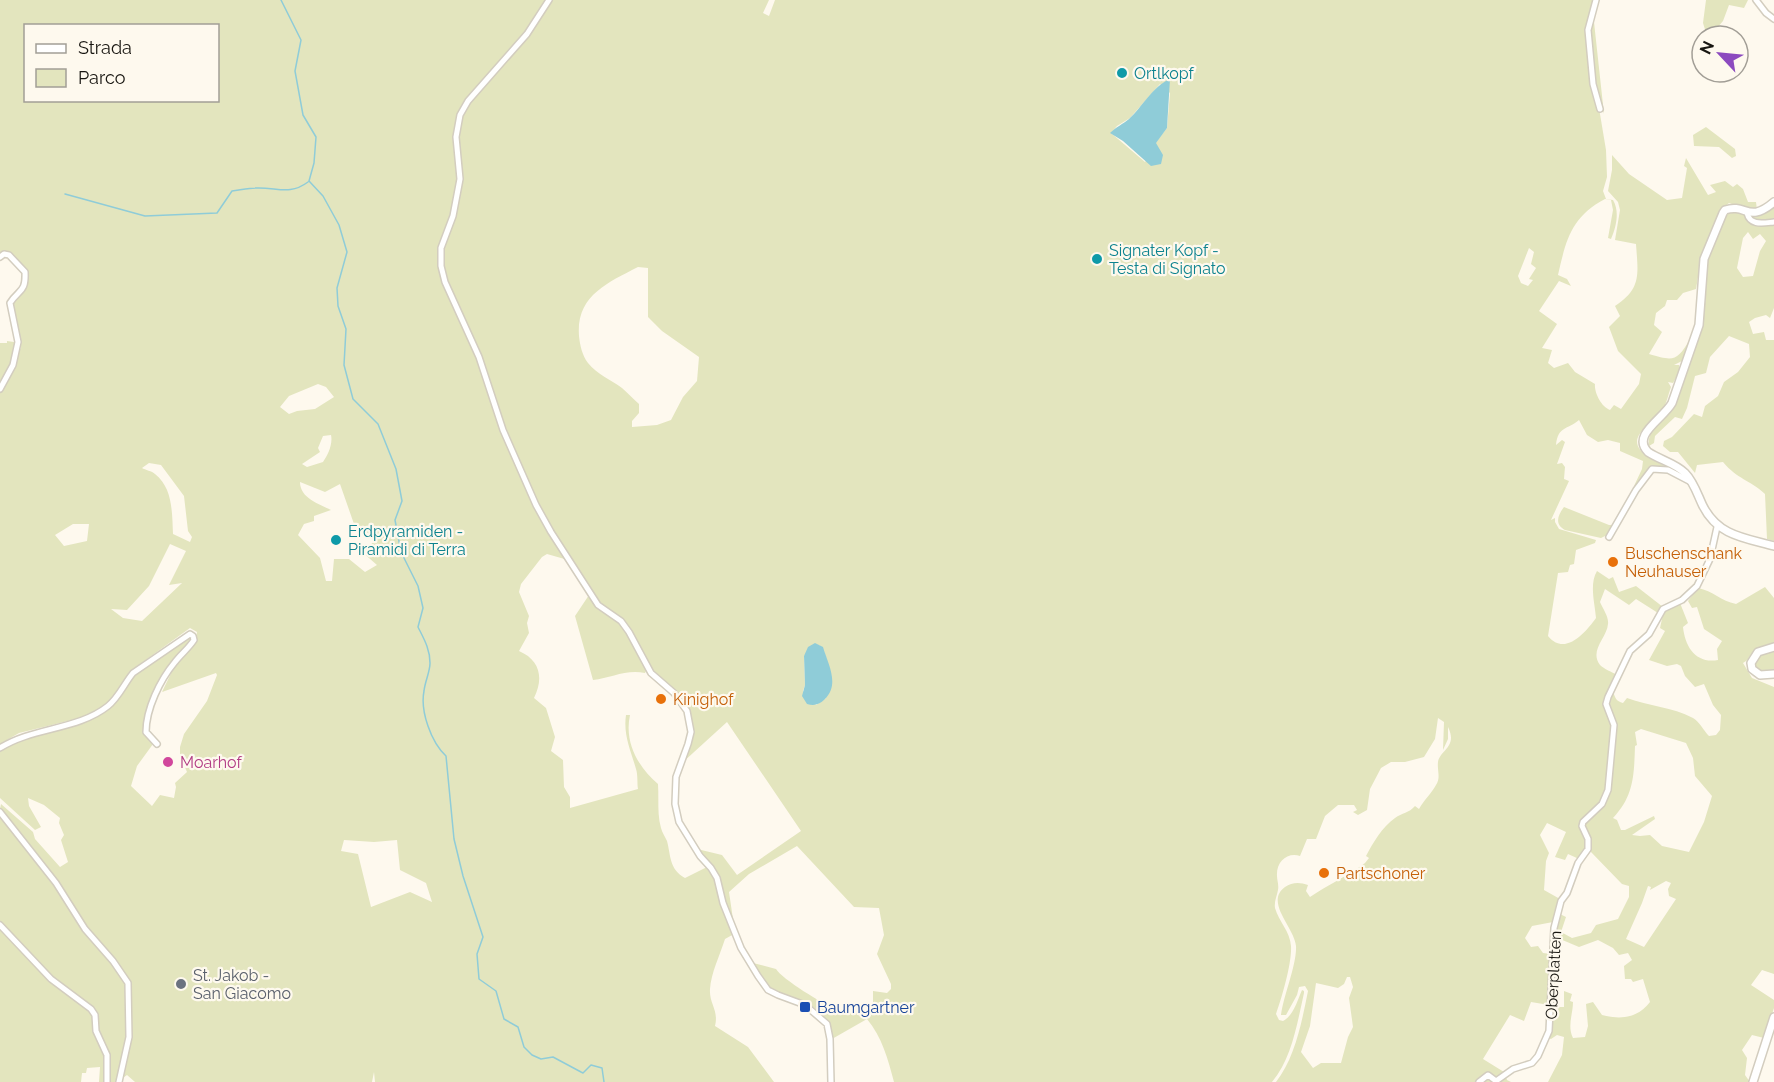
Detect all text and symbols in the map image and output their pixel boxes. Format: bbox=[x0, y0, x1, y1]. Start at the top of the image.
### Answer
legend bbox=[24, 24, 219, 102]
north arrow bbox=[1690, 24, 1750, 84]
text: Strada bbox=[78, 37, 132, 58]
text: N bbox=[1696, 38, 1718, 57]
place label: Ortlkopf bbox=[1134, 64, 1195, 83]
marker: Ortlkopf bbox=[1115, 66, 1129, 80]
text: Parco bbox=[78, 67, 126, 88]
place label: Signater Kopf - Testa di Signato bbox=[1109, 241, 1226, 278]
marker: Signater Kopf - Testa di Signato bbox=[1090, 252, 1104, 266]
place label: Erdpyramiden - Piramidi di Terra bbox=[348, 522, 466, 559]
marker: Erdpyramiden - Piramidi di Terra bbox=[329, 533, 343, 547]
place label: Buschenschank Neuhauser bbox=[1625, 544, 1743, 581]
marker: Buschenschank Neuhauser bbox=[1606, 555, 1620, 569]
place label: Kinighof bbox=[673, 690, 734, 709]
marker: Kinighof bbox=[654, 692, 668, 706]
place label: Moarhof bbox=[180, 753, 242, 772]
marker: Moarhof bbox=[161, 755, 175, 769]
place label: Partschoner bbox=[1336, 864, 1426, 883]
marker: Partschoner bbox=[1317, 866, 1331, 880]
street label: Oberplatten bbox=[1542, 930, 1565, 1020]
place label: St. Jakob - San Giacomo bbox=[193, 966, 291, 1003]
marker: St. Jakob - San Giacomo bbox=[174, 977, 188, 991]
place label: Baumgartner bbox=[817, 998, 915, 1017]
marker: Baumgartner bbox=[798, 1000, 812, 1014]

